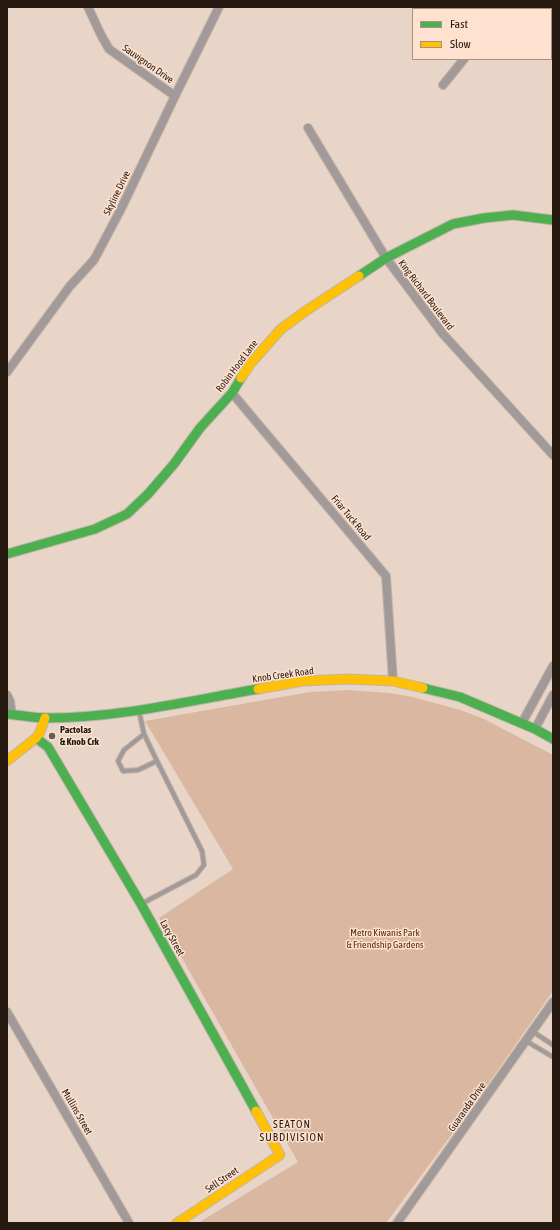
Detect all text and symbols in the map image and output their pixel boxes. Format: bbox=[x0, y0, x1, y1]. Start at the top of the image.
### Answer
legend bbox=[412, 8, 552, 60]
text: Fast bbox=[450, 17, 468, 31]
text: Slow bbox=[450, 37, 471, 51]
street label: Sauvignon Drive bbox=[120, 42, 176, 86]
street label: Skyline Drive bbox=[101, 169, 133, 217]
street label: King Richard Boulevard bbox=[396, 257, 456, 333]
street label: Robin Hood Lane bbox=[213, 338, 261, 394]
street label: Friar Tuck Road bbox=[329, 493, 373, 543]
street label: Knob Creek Road bbox=[252, 665, 314, 685]
place label: Pactolas & Knob Crk bbox=[60, 724, 99, 748]
marker: Pactolas & Knob Crk bbox=[47, 731, 57, 741]
street label: Lacy Street bbox=[157, 918, 187, 958]
park label: Metro Kiwanis Park & Friendship Gardens bbox=[346, 927, 424, 950]
street label: Guaranda Drive bbox=[446, 1080, 488, 1134]
street label: Mullins Street bbox=[59, 1087, 95, 1137]
district label: SEATON SUBDIVISION bbox=[260, 1118, 324, 1144]
street label: Sell Street bbox=[203, 1165, 241, 1195]

